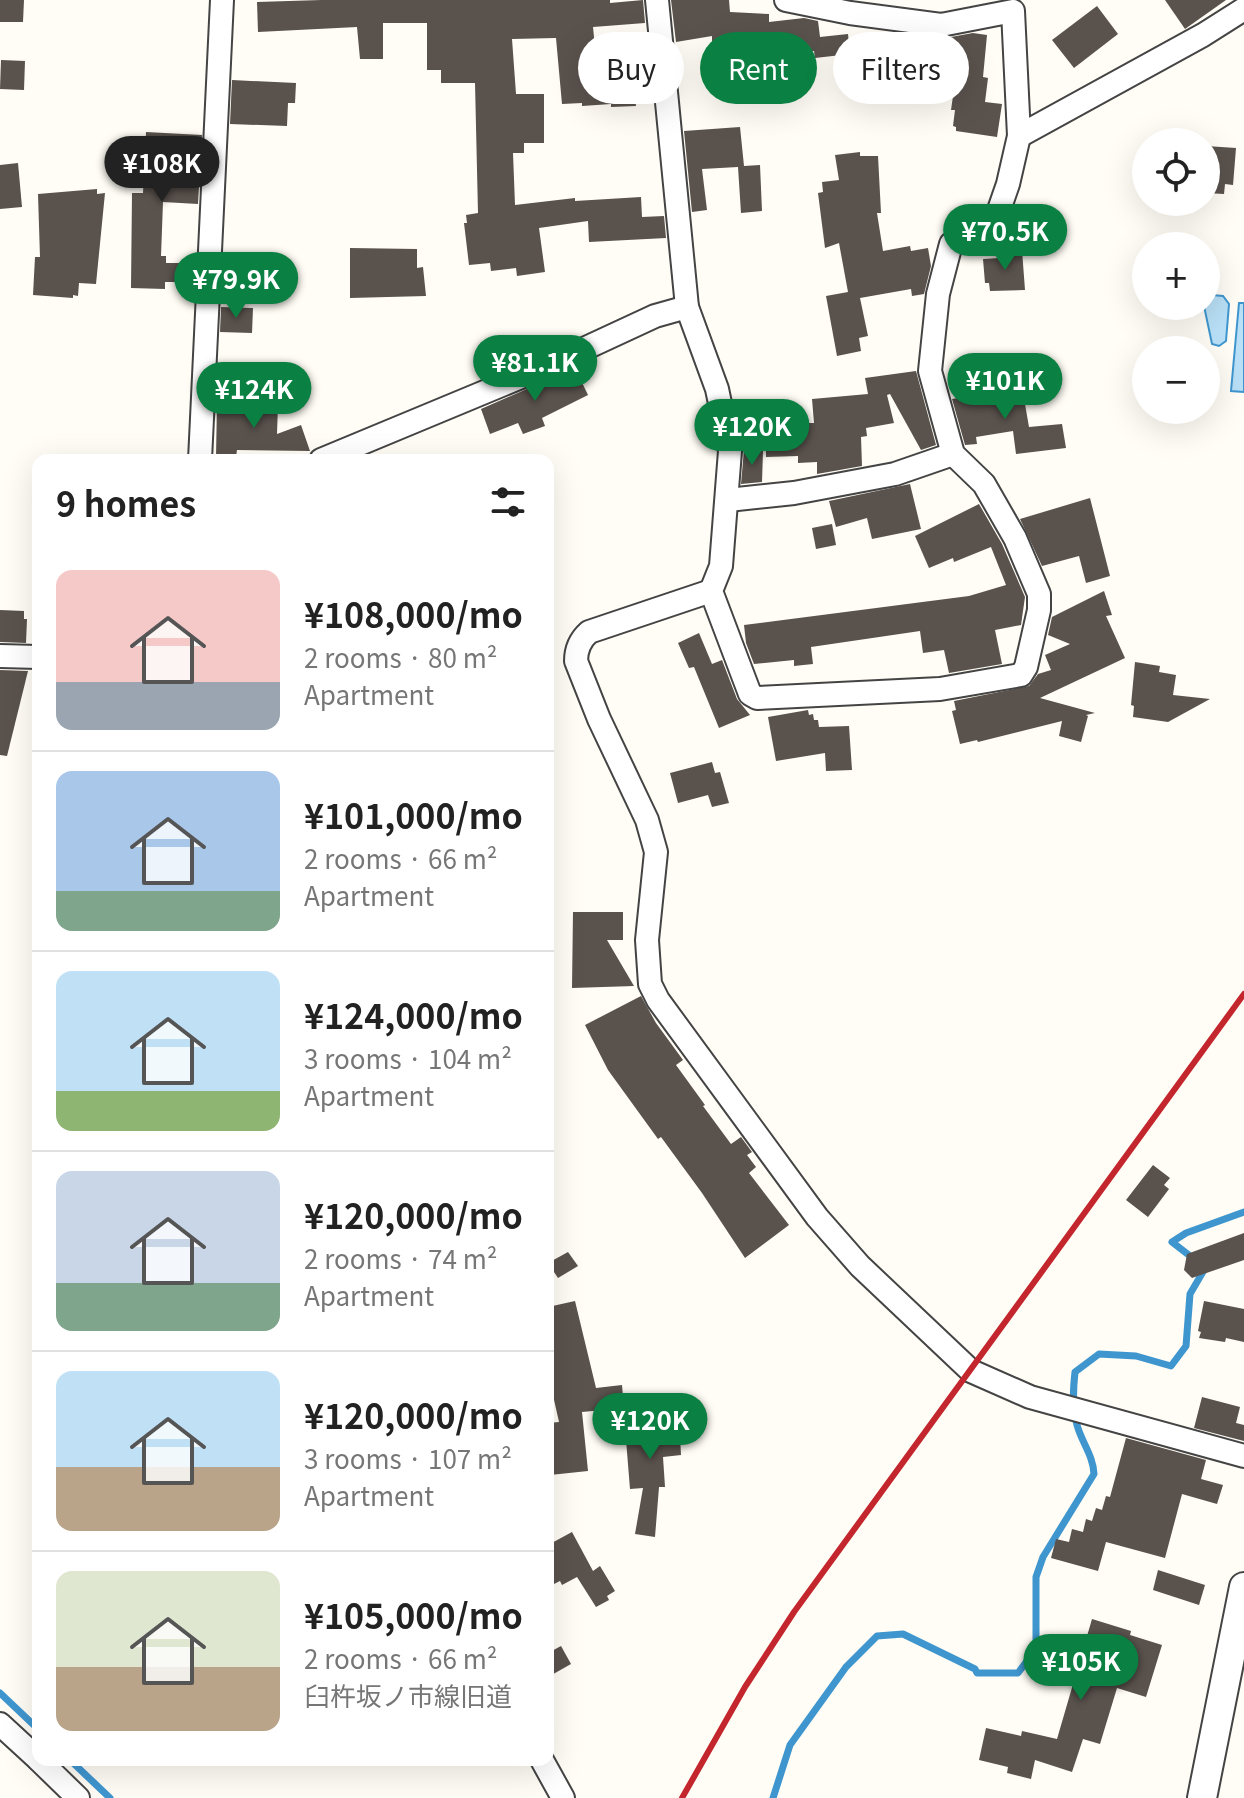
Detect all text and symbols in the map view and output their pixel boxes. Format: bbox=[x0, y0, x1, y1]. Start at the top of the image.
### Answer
chip: Buy bbox=[578, 32, 684, 104]
chip: Rent bbox=[700, 32, 817, 104]
chip: Filters bbox=[833, 32, 969, 104]
map controls bbox=[1132, 128, 1220, 424]
button: locate bbox=[1132, 128, 1220, 216]
pin: ¥108K bbox=[106, 136, 218, 204]
text: ¥108K bbox=[122, 143, 202, 180]
pin: ¥70.5K bbox=[940, 204, 1070, 272]
text: ¥70.5K bbox=[961, 211, 1049, 248]
button: + bbox=[1132, 232, 1220, 320]
pin: ¥79.9K bbox=[171, 252, 301, 320]
text: ¥79.9K bbox=[192, 259, 280, 296]
pin: ¥81.1K bbox=[470, 335, 600, 403]
button: − bbox=[1132, 336, 1220, 424]
text: ¥81.1K bbox=[491, 342, 579, 379]
pin: ¥101K bbox=[949, 353, 1061, 421]
text: ¥101K bbox=[965, 360, 1045, 397]
pin: ¥124K bbox=[198, 362, 310, 430]
text: ¥124K bbox=[214, 369, 294, 406]
pin: ¥120K bbox=[696, 399, 808, 467]
text: ¥120K bbox=[712, 406, 792, 443]
text: 9 homes bbox=[56, 478, 196, 527]
icon: filters bbox=[486, 480, 530, 524]
text: ¥108,000/mo bbox=[304, 589, 523, 638]
icon: home bbox=[120, 602, 216, 698]
text: 2 rooms · 80 m² bbox=[304, 638, 497, 675]
text: Apartment bbox=[304, 675, 434, 712]
text: ¥101,000/mo bbox=[304, 790, 523, 839]
icon: home bbox=[120, 803, 216, 899]
text: 2 rooms · 66 m² bbox=[304, 839, 497, 876]
text: Apartment bbox=[304, 876, 434, 913]
text: ¥124,000/mo bbox=[304, 990, 523, 1039]
icon: home bbox=[120, 1003, 216, 1099]
text: 3 rooms · 104 m² bbox=[304, 1039, 512, 1076]
text: Apartment bbox=[304, 1076, 434, 1113]
text: ¥120,000/mo bbox=[304, 1190, 523, 1239]
icon: home bbox=[120, 1203, 216, 1299]
text: 2 rooms · 74 m² bbox=[304, 1239, 497, 1276]
text: Apartment bbox=[304, 1276, 434, 1313]
text: ¥120,000/mo bbox=[304, 1390, 523, 1439]
pin: ¥120K bbox=[594, 1393, 706, 1461]
text: ¥120K bbox=[610, 1400, 690, 1437]
icon: home bbox=[120, 1403, 216, 1499]
text: 3 rooms · 107 m² bbox=[304, 1439, 512, 1476]
text: Apartment bbox=[304, 1476, 434, 1513]
text: ¥105,000/mo bbox=[304, 1590, 523, 1639]
icon: home bbox=[120, 1603, 216, 1699]
pin: ¥105K bbox=[1025, 1634, 1137, 1702]
text: 2 rooms · 66 m² bbox=[304, 1639, 497, 1676]
text: ¥105K bbox=[1041, 1641, 1121, 1678]
text: 臼杵坂ノ市線旧道 bbox=[304, 1676, 512, 1713]

